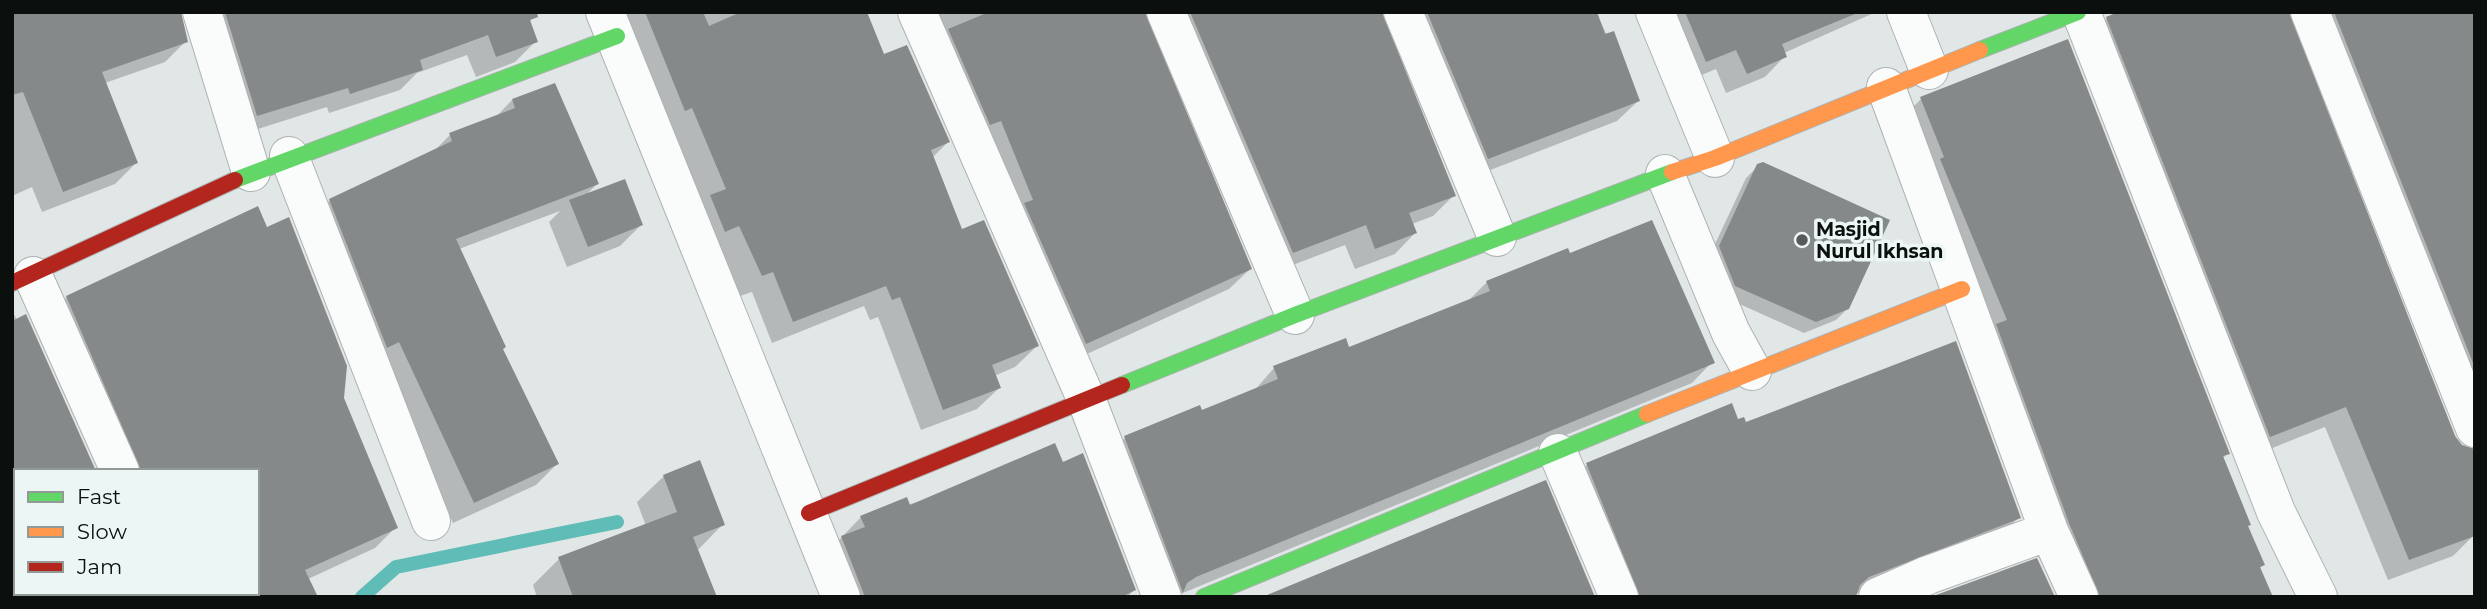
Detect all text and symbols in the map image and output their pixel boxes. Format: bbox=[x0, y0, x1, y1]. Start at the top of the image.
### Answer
place label: Masjid Nurul Ikhsan bbox=[1816, 218, 1944, 263]
marker: Masjid Nurul Ikhsan bbox=[1794, 232, 1810, 248]
legend bbox=[14, 469, 259, 595]
text: Fast bbox=[77, 484, 121, 509]
text: Slow bbox=[77, 519, 127, 544]
text: Jam bbox=[76, 554, 122, 579]

